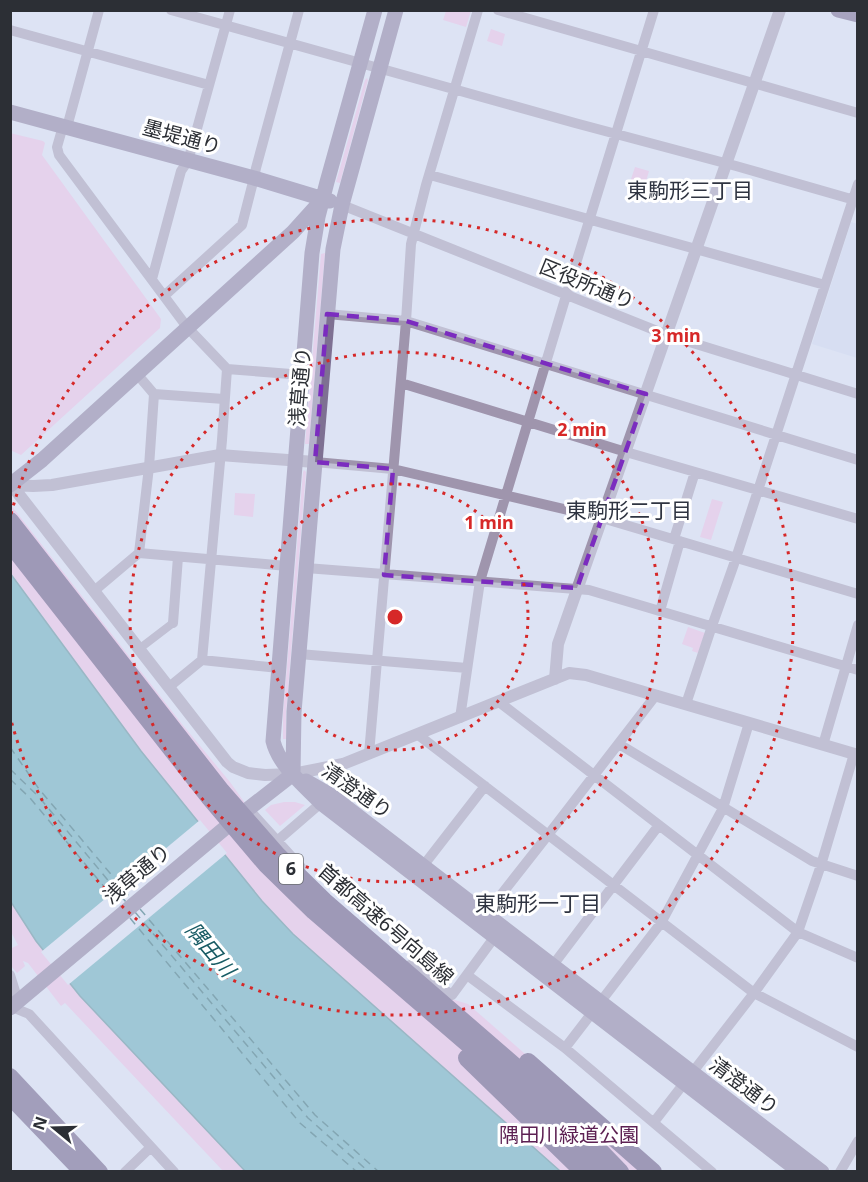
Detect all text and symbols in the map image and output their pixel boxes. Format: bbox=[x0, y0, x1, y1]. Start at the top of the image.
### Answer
street label: 墨堤通り bbox=[140, 113, 224, 160]
district label: 東駒形三丁目 bbox=[627, 176, 753, 204]
street label: 区役所通り bbox=[536, 252, 639, 315]
text: 3 min bbox=[651, 323, 701, 347]
street label: 浅草通り bbox=[283, 346, 316, 428]
text: 2 min bbox=[557, 417, 607, 441]
district label: 東駒形二丁目 bbox=[566, 496, 692, 524]
text: 1 min bbox=[464, 510, 514, 534]
centre of rings bbox=[385, 607, 405, 627]
street label: 清澄通り bbox=[317, 757, 398, 825]
street label: 浅草通り bbox=[97, 838, 176, 910]
road number: 6 bbox=[279, 854, 303, 884]
street label: 首都高速6号向島線 bbox=[313, 857, 460, 990]
district label: 東駒形一丁目 bbox=[475, 889, 601, 917]
water label: 隅田川 bbox=[180, 916, 243, 984]
street label: 清澄通り bbox=[704, 1051, 784, 1120]
north arrow bbox=[24, 1098, 84, 1158]
text: N bbox=[27, 1113, 52, 1133]
park label: 隅田川緑道公園 bbox=[499, 1121, 639, 1148]

